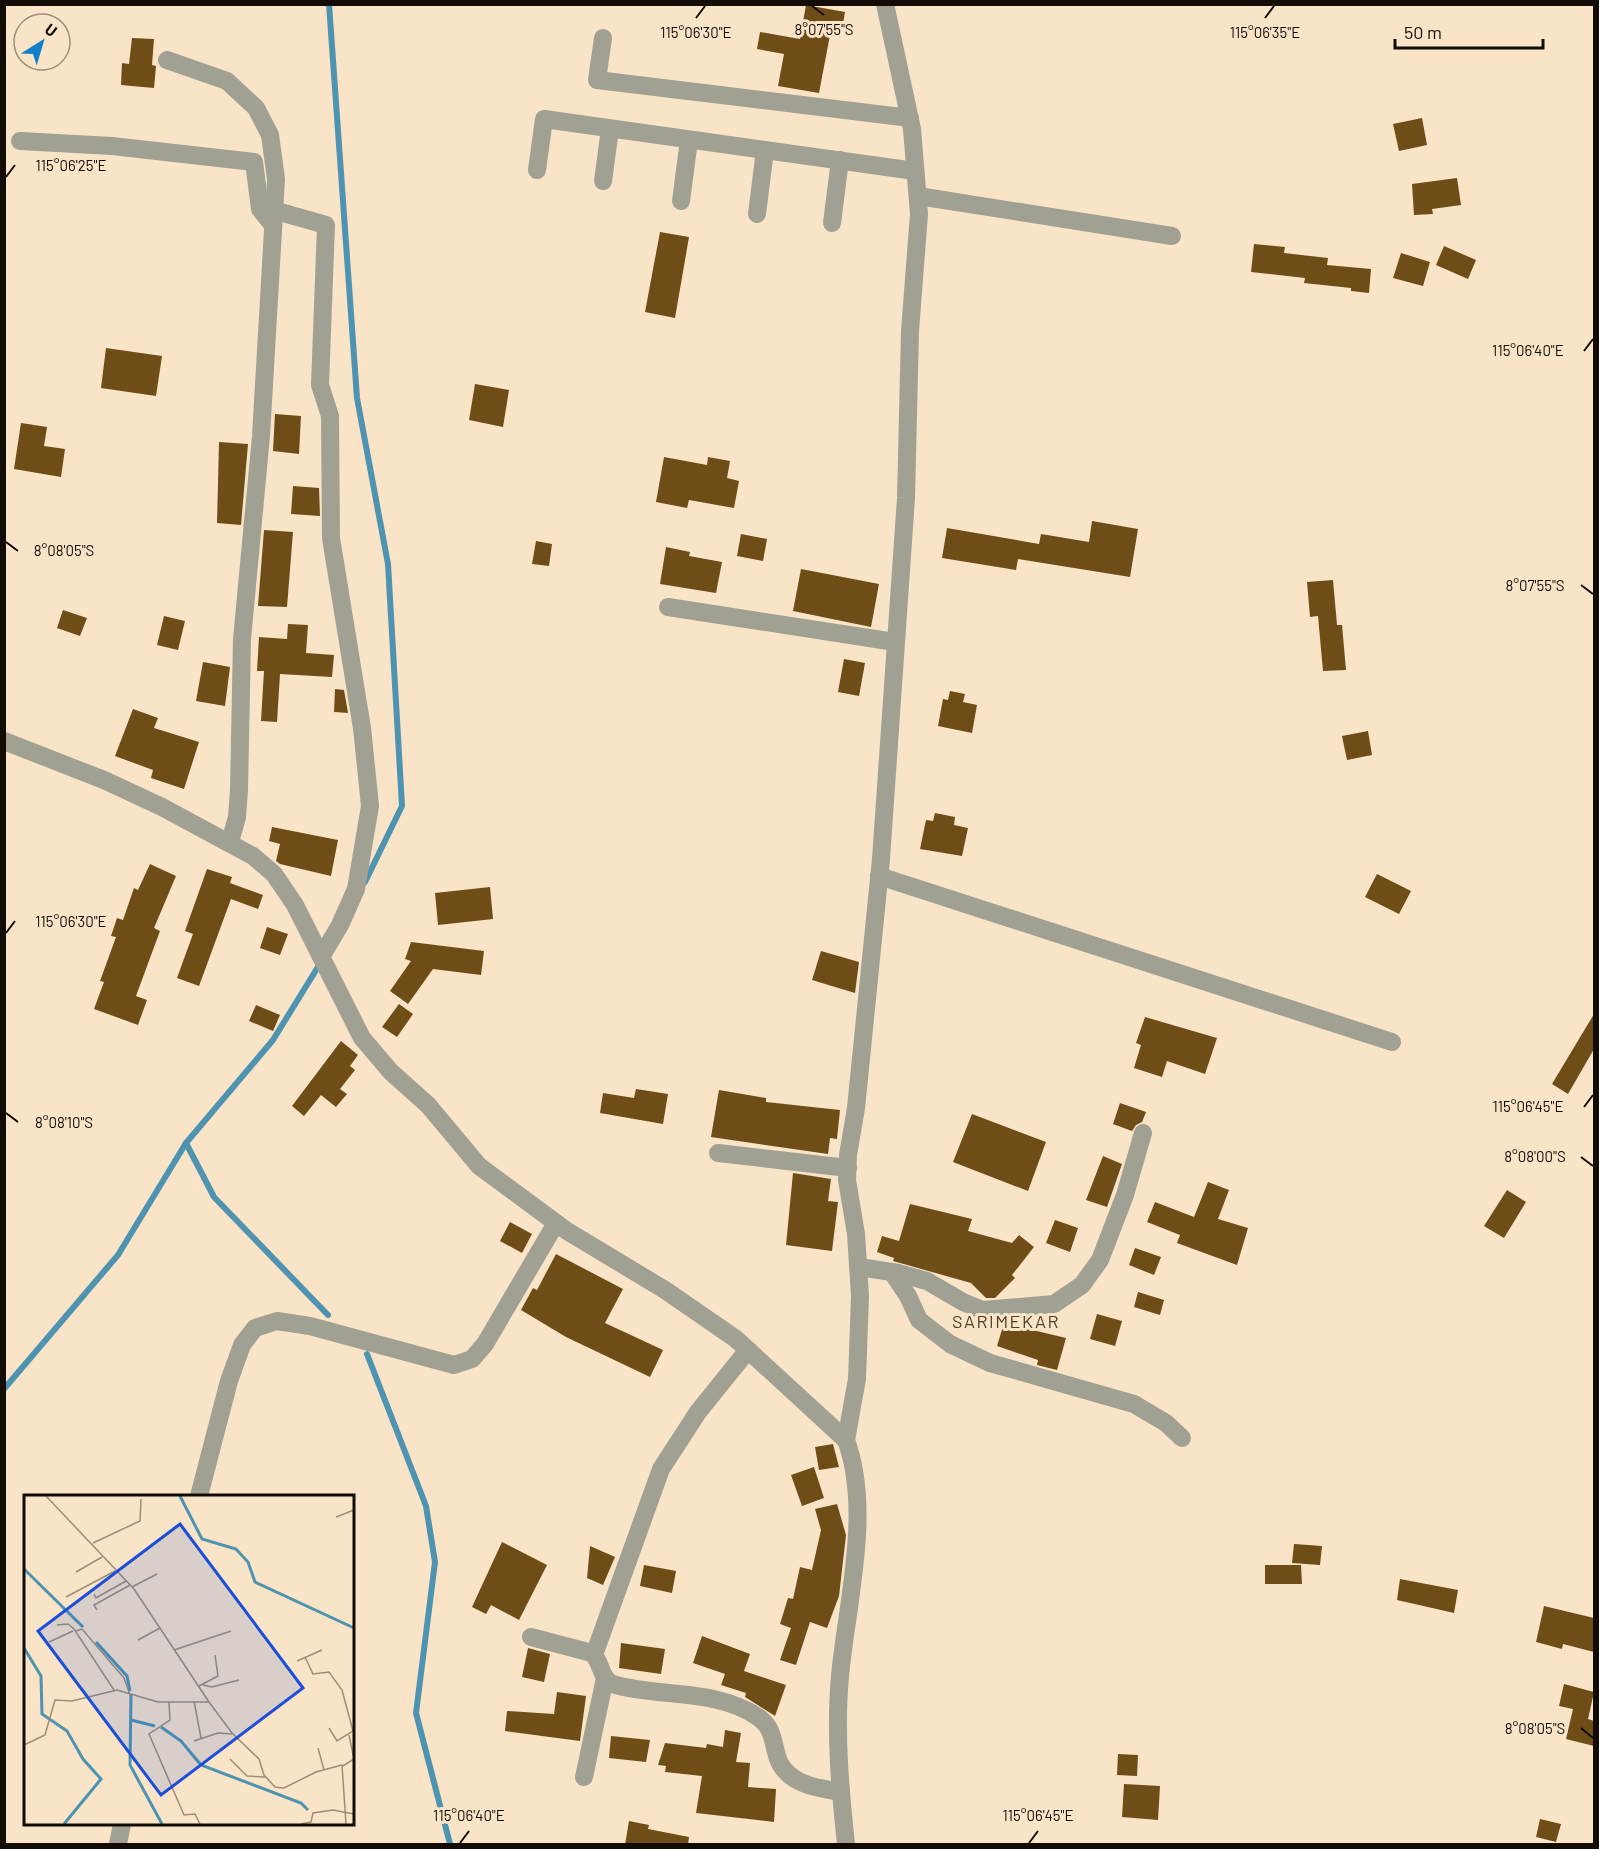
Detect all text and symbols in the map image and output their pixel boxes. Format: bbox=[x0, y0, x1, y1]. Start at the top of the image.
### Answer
north arrow bbox=[12, 12, 72, 72]
scale bar bbox=[1395, 12, 1544, 50]
text: U bbox=[42, 19, 61, 40]
text: 8°07'55"S bbox=[794, 20, 854, 38]
text: 50 m bbox=[1404, 21, 1442, 43]
text: 115°06'30"E bbox=[660, 23, 732, 41]
text: 115°06'35"E bbox=[1230, 23, 1300, 41]
text: 115°06'25"E bbox=[36, 156, 106, 174]
text: 115°06'40"E bbox=[1492, 341, 1564, 359]
text: 8°08'05"S bbox=[34, 541, 94, 559]
text: 8°07'55"S bbox=[1505, 576, 1565, 594]
text: 115°06'30"E bbox=[35, 912, 107, 930]
text: 115°06'45"E bbox=[1492, 1097, 1564, 1115]
text: 8°08'10"S bbox=[35, 1113, 93, 1131]
text: 8°08'00"S bbox=[1504, 1147, 1566, 1165]
district label: SARIMEKAR bbox=[952, 1310, 1060, 1332]
inset map bbox=[24, 1495, 354, 1825]
text: 8°08'05"S bbox=[1505, 1719, 1565, 1737]
text: 115°06'40"E bbox=[433, 1806, 505, 1824]
text: 115°06'45"E bbox=[1002, 1806, 1074, 1824]

